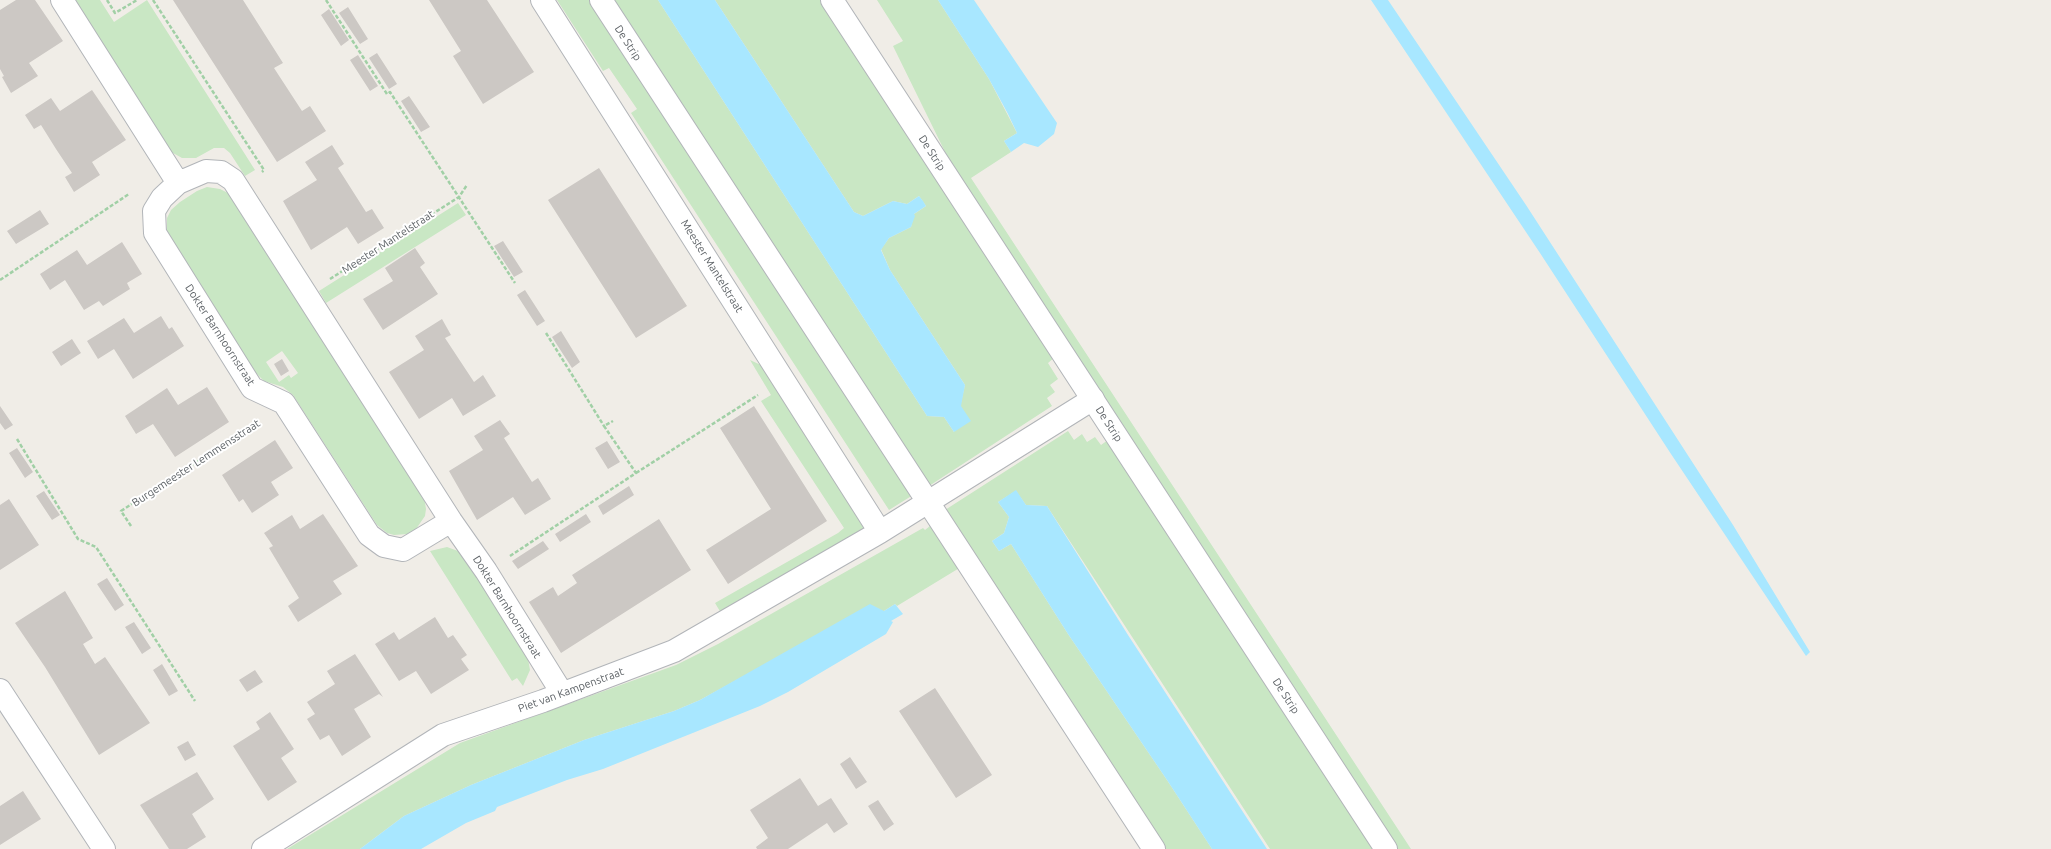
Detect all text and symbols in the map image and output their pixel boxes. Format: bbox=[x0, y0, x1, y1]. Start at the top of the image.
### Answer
street label: De Strip bbox=[612, 23, 644, 63]
street label: De Strip bbox=[916, 133, 948, 173]
street label: Meester Mantelstraat bbox=[339, 207, 437, 277]
street label: Meester Mantelstraat bbox=[678, 217, 746, 315]
street label: Dokter Barnhoornstraat bbox=[182, 282, 258, 388]
street label: De Strip bbox=[1093, 404, 1125, 444]
street label: Burgemeester Lemmensstraat bbox=[130, 417, 262, 509]
street label: Dokter Barnhoornstraat bbox=[470, 553, 544, 661]
street label: Piet van Kampenstraat bbox=[516, 665, 626, 715]
street label: De Strip bbox=[1270, 676, 1302, 716]

